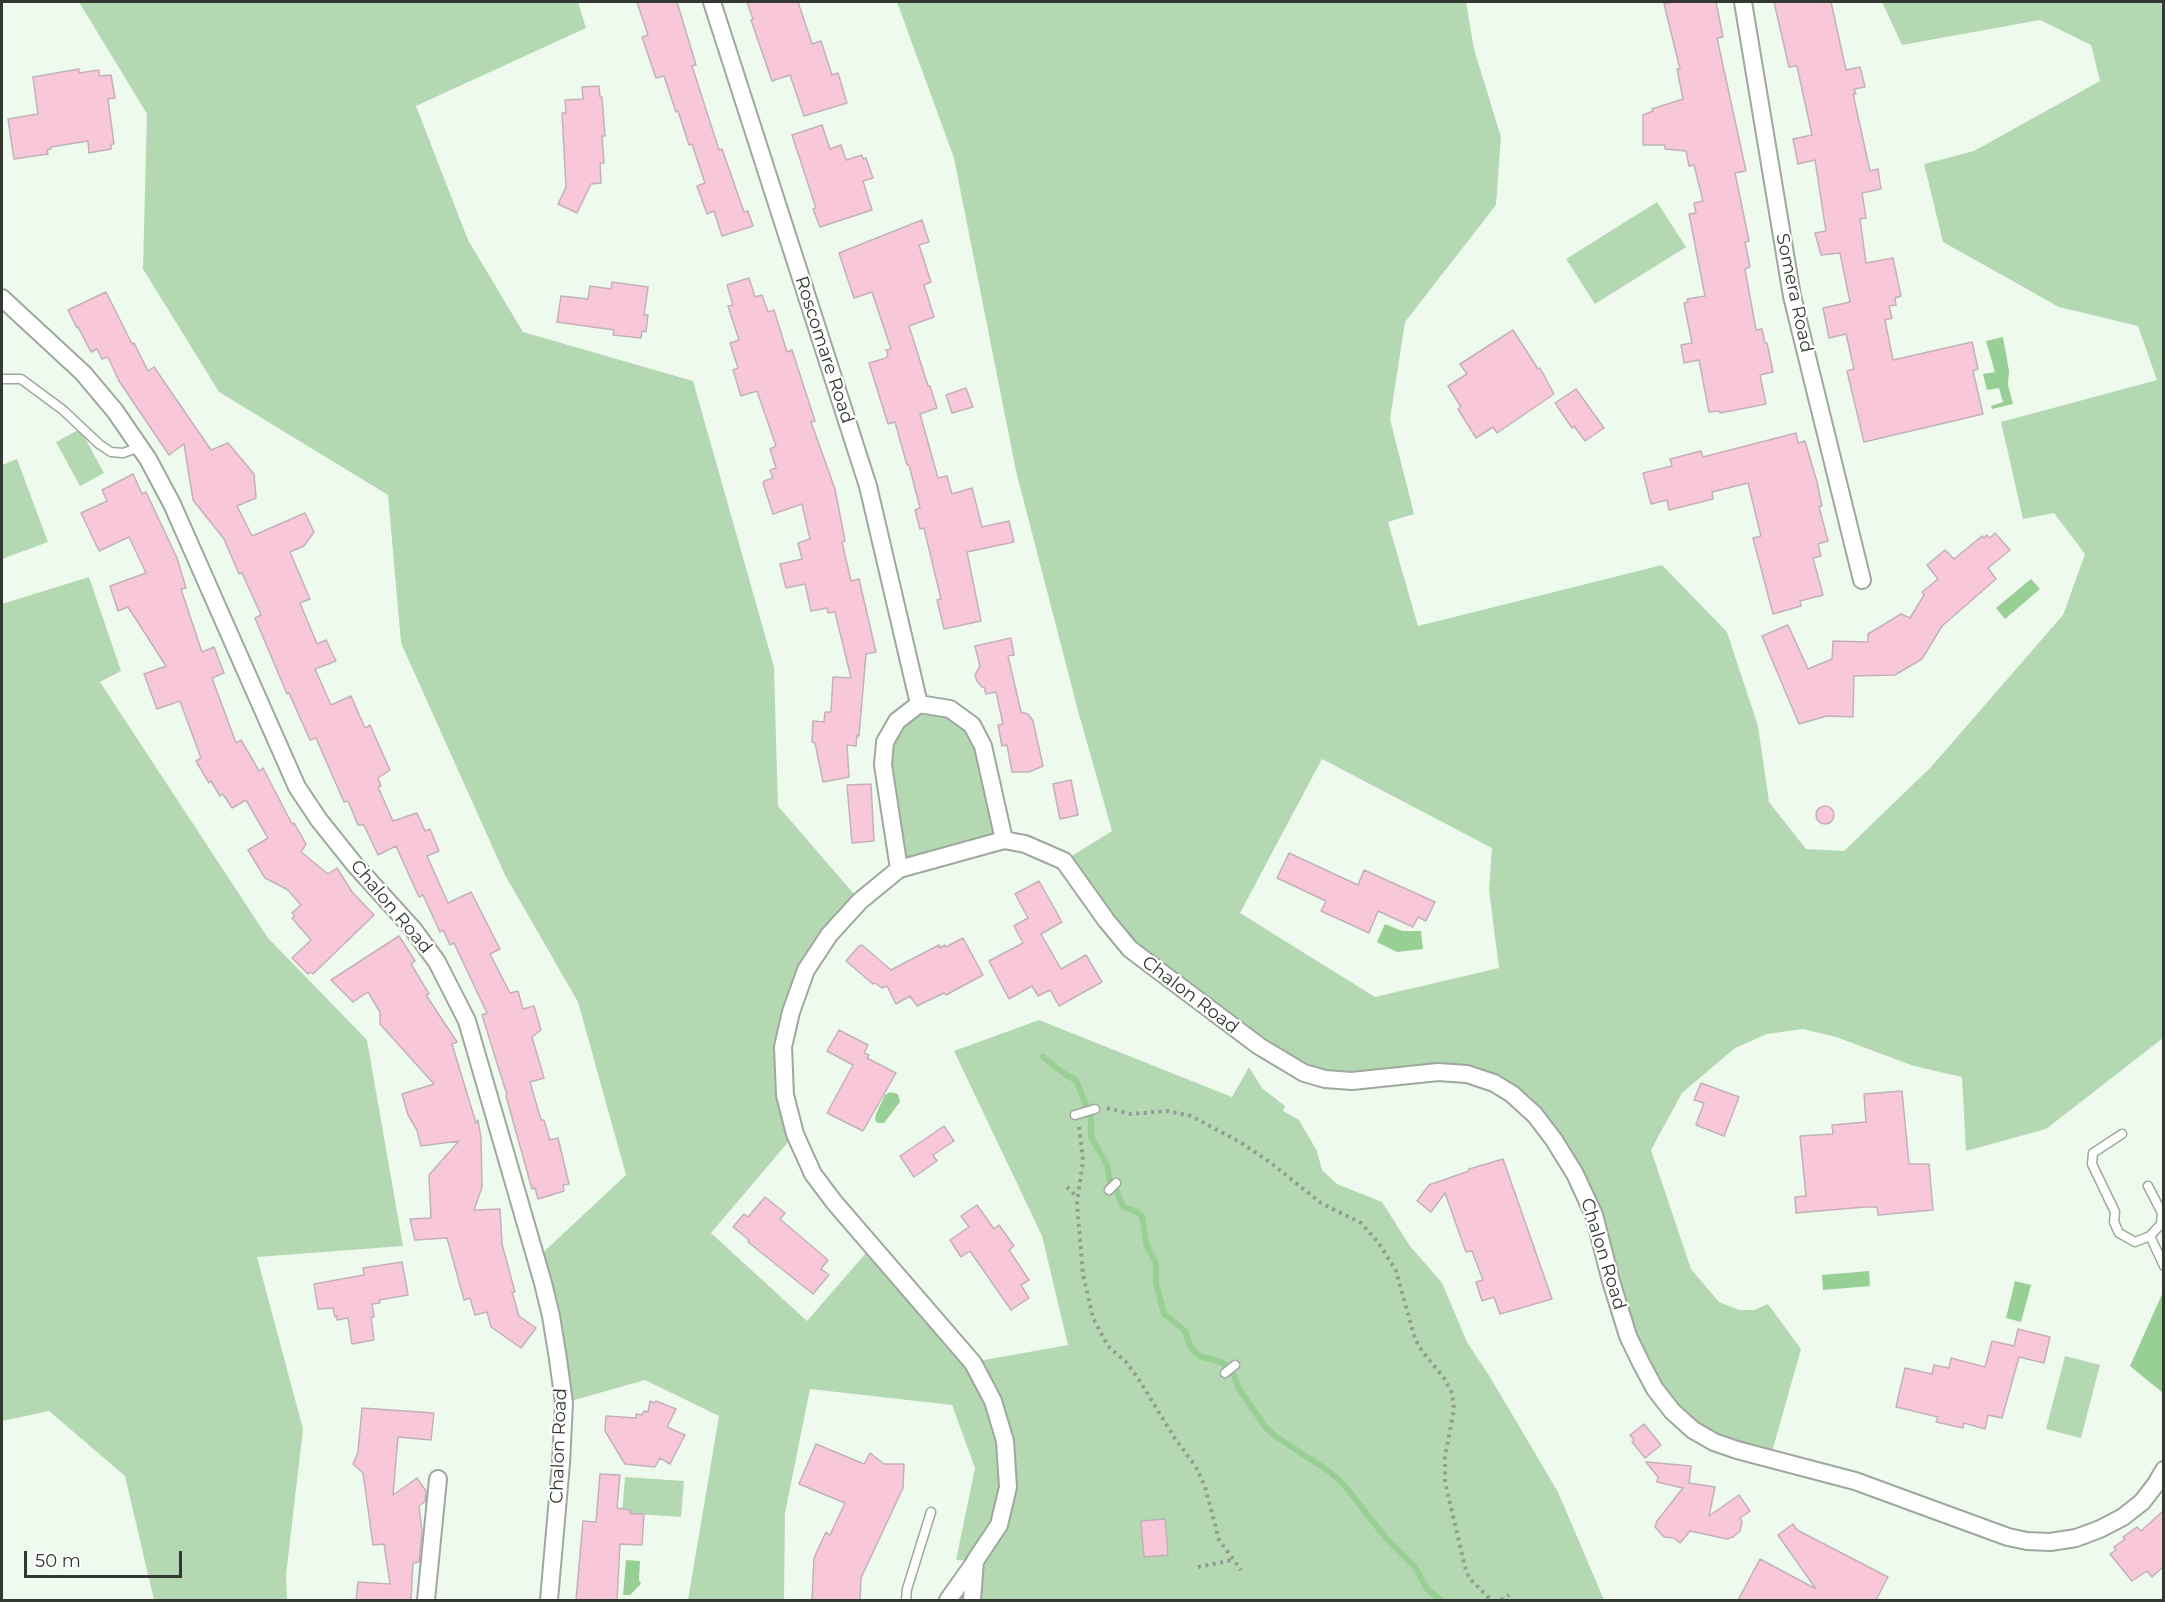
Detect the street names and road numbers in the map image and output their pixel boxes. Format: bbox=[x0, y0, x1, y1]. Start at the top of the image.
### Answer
street label: Somera Road bbox=[1771, 231, 1817, 355]
street label: Roscomare Road bbox=[790, 274, 858, 426]
street label: Chalon Road bbox=[346, 856, 436, 958]
street label: Chalon Road bbox=[1137, 952, 1243, 1038]
street label: Chalon Road bbox=[1576, 1196, 1630, 1312]
street label: Chalon Road bbox=[546, 1388, 572, 1504]

